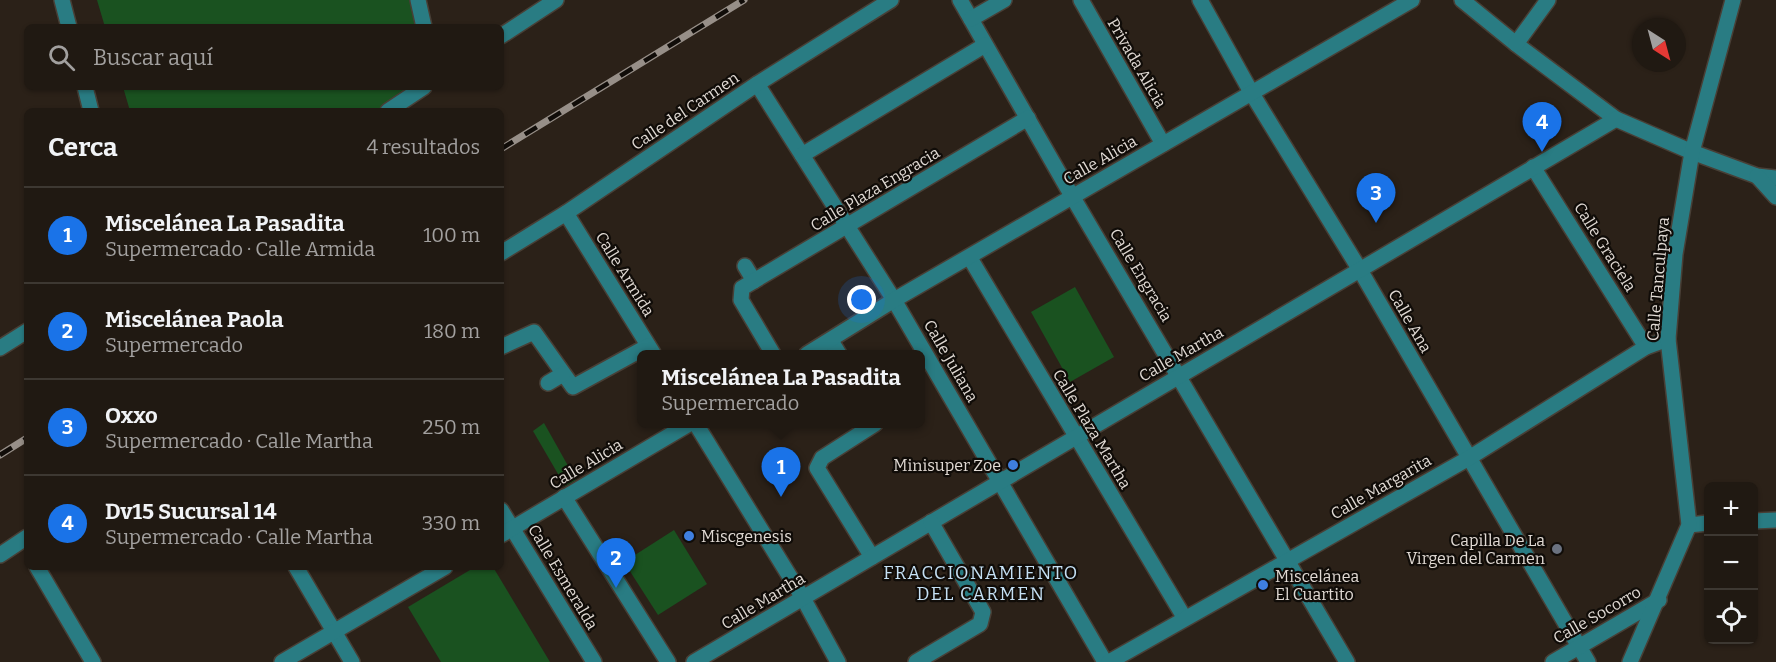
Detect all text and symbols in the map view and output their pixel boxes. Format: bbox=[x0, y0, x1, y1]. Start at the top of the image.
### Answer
street label: Privada Alicia bbox=[1104, 15, 1171, 112]
north arrow bbox=[1632, 18, 1686, 72]
search box bbox=[24, 24, 504, 90]
icon: search bbox=[45, 41, 78, 74]
text: Buscar aquí bbox=[93, 44, 213, 71]
street label: Calle del Carmen bbox=[628, 68, 742, 154]
pin: 4 bbox=[1522, 102, 1562, 152]
street label: Calle Alicia bbox=[1060, 131, 1140, 189]
text: Cerca bbox=[48, 132, 118, 163]
text: 4 resultados bbox=[366, 135, 480, 159]
street label: Calle Plaza Engracia bbox=[807, 143, 943, 235]
pin: 3 bbox=[1356, 174, 1396, 223]
street label: Calle Graciela bbox=[1570, 199, 1640, 295]
text: Miscelánea La Pasadita bbox=[105, 210, 345, 237]
street label: Calle Tanculpaya bbox=[1643, 216, 1673, 342]
text: 1 bbox=[63, 223, 72, 247]
text: 100 m bbox=[423, 223, 480, 247]
street label: Calle Engracia bbox=[1106, 225, 1176, 325]
street label: Calle Armida bbox=[592, 228, 659, 320]
text: Supermercado · Calle Armida bbox=[105, 237, 375, 261]
your location bbox=[847, 285, 876, 314]
street label: Calle Ana bbox=[1384, 286, 1436, 356]
text: Miscelánea Paola bbox=[105, 306, 284, 333]
street label: Calle Juliana bbox=[920, 317, 982, 406]
text: 2 bbox=[62, 319, 73, 343]
text: 180 m bbox=[424, 319, 480, 343]
street label: Calle Martha bbox=[1136, 322, 1227, 386]
text: Supermercado bbox=[105, 333, 243, 357]
popup bbox=[637, 350, 925, 428]
text: Miscelánea La Pasadita bbox=[661, 364, 901, 391]
street label: Calle Plaza Martha bbox=[1049, 366, 1135, 492]
text: Supermercado bbox=[661, 391, 799, 415]
text: Oxxo bbox=[105, 402, 158, 429]
text: 3 bbox=[62, 415, 73, 439]
text: 250 m bbox=[423, 415, 480, 439]
text: Supermercado · Calle Martha bbox=[105, 429, 373, 453]
street label: Calle Alicia bbox=[546, 435, 626, 493]
pin: 1 bbox=[762, 448, 800, 497]
street label: Calle Margarita bbox=[1327, 450, 1435, 523]
place label: Minisuper Zoe bbox=[893, 456, 1001, 475]
marker: Minisuper Zoe bbox=[1006, 458, 1020, 472]
map controls bbox=[1704, 482, 1758, 644]
button: + bbox=[1704, 482, 1758, 536]
text: Dv15 Sucursal 14 bbox=[105, 498, 277, 525]
text: 4 bbox=[61, 511, 74, 535]
text: 330 m bbox=[422, 511, 480, 535]
street label: Calle Esmeralda bbox=[524, 521, 602, 633]
text: Supermercado · Calle Martha bbox=[105, 525, 373, 549]
place label: Miscgenesis bbox=[701, 527, 792, 546]
marker: Miscgenesis bbox=[682, 529, 696, 543]
place label: Capilla De La Virgen del Carmen bbox=[1407, 531, 1545, 568]
button: − bbox=[1704, 536, 1758, 590]
pin: 2 bbox=[596, 538, 636, 588]
marker: Capilla De La Virgen del Carmen bbox=[1550, 542, 1564, 556]
district label: FRACCIONAMIENTO DEL CARMEN bbox=[883, 562, 1079, 605]
place label: Miscelánea El Cuartito bbox=[1275, 567, 1359, 604]
street label: Calle Martha bbox=[718, 569, 808, 633]
marker: Miscelánea El Cuartito bbox=[1256, 578, 1270, 592]
street label: Calle Socorro bbox=[1550, 582, 1644, 648]
button: locate bbox=[1704, 590, 1758, 644]

